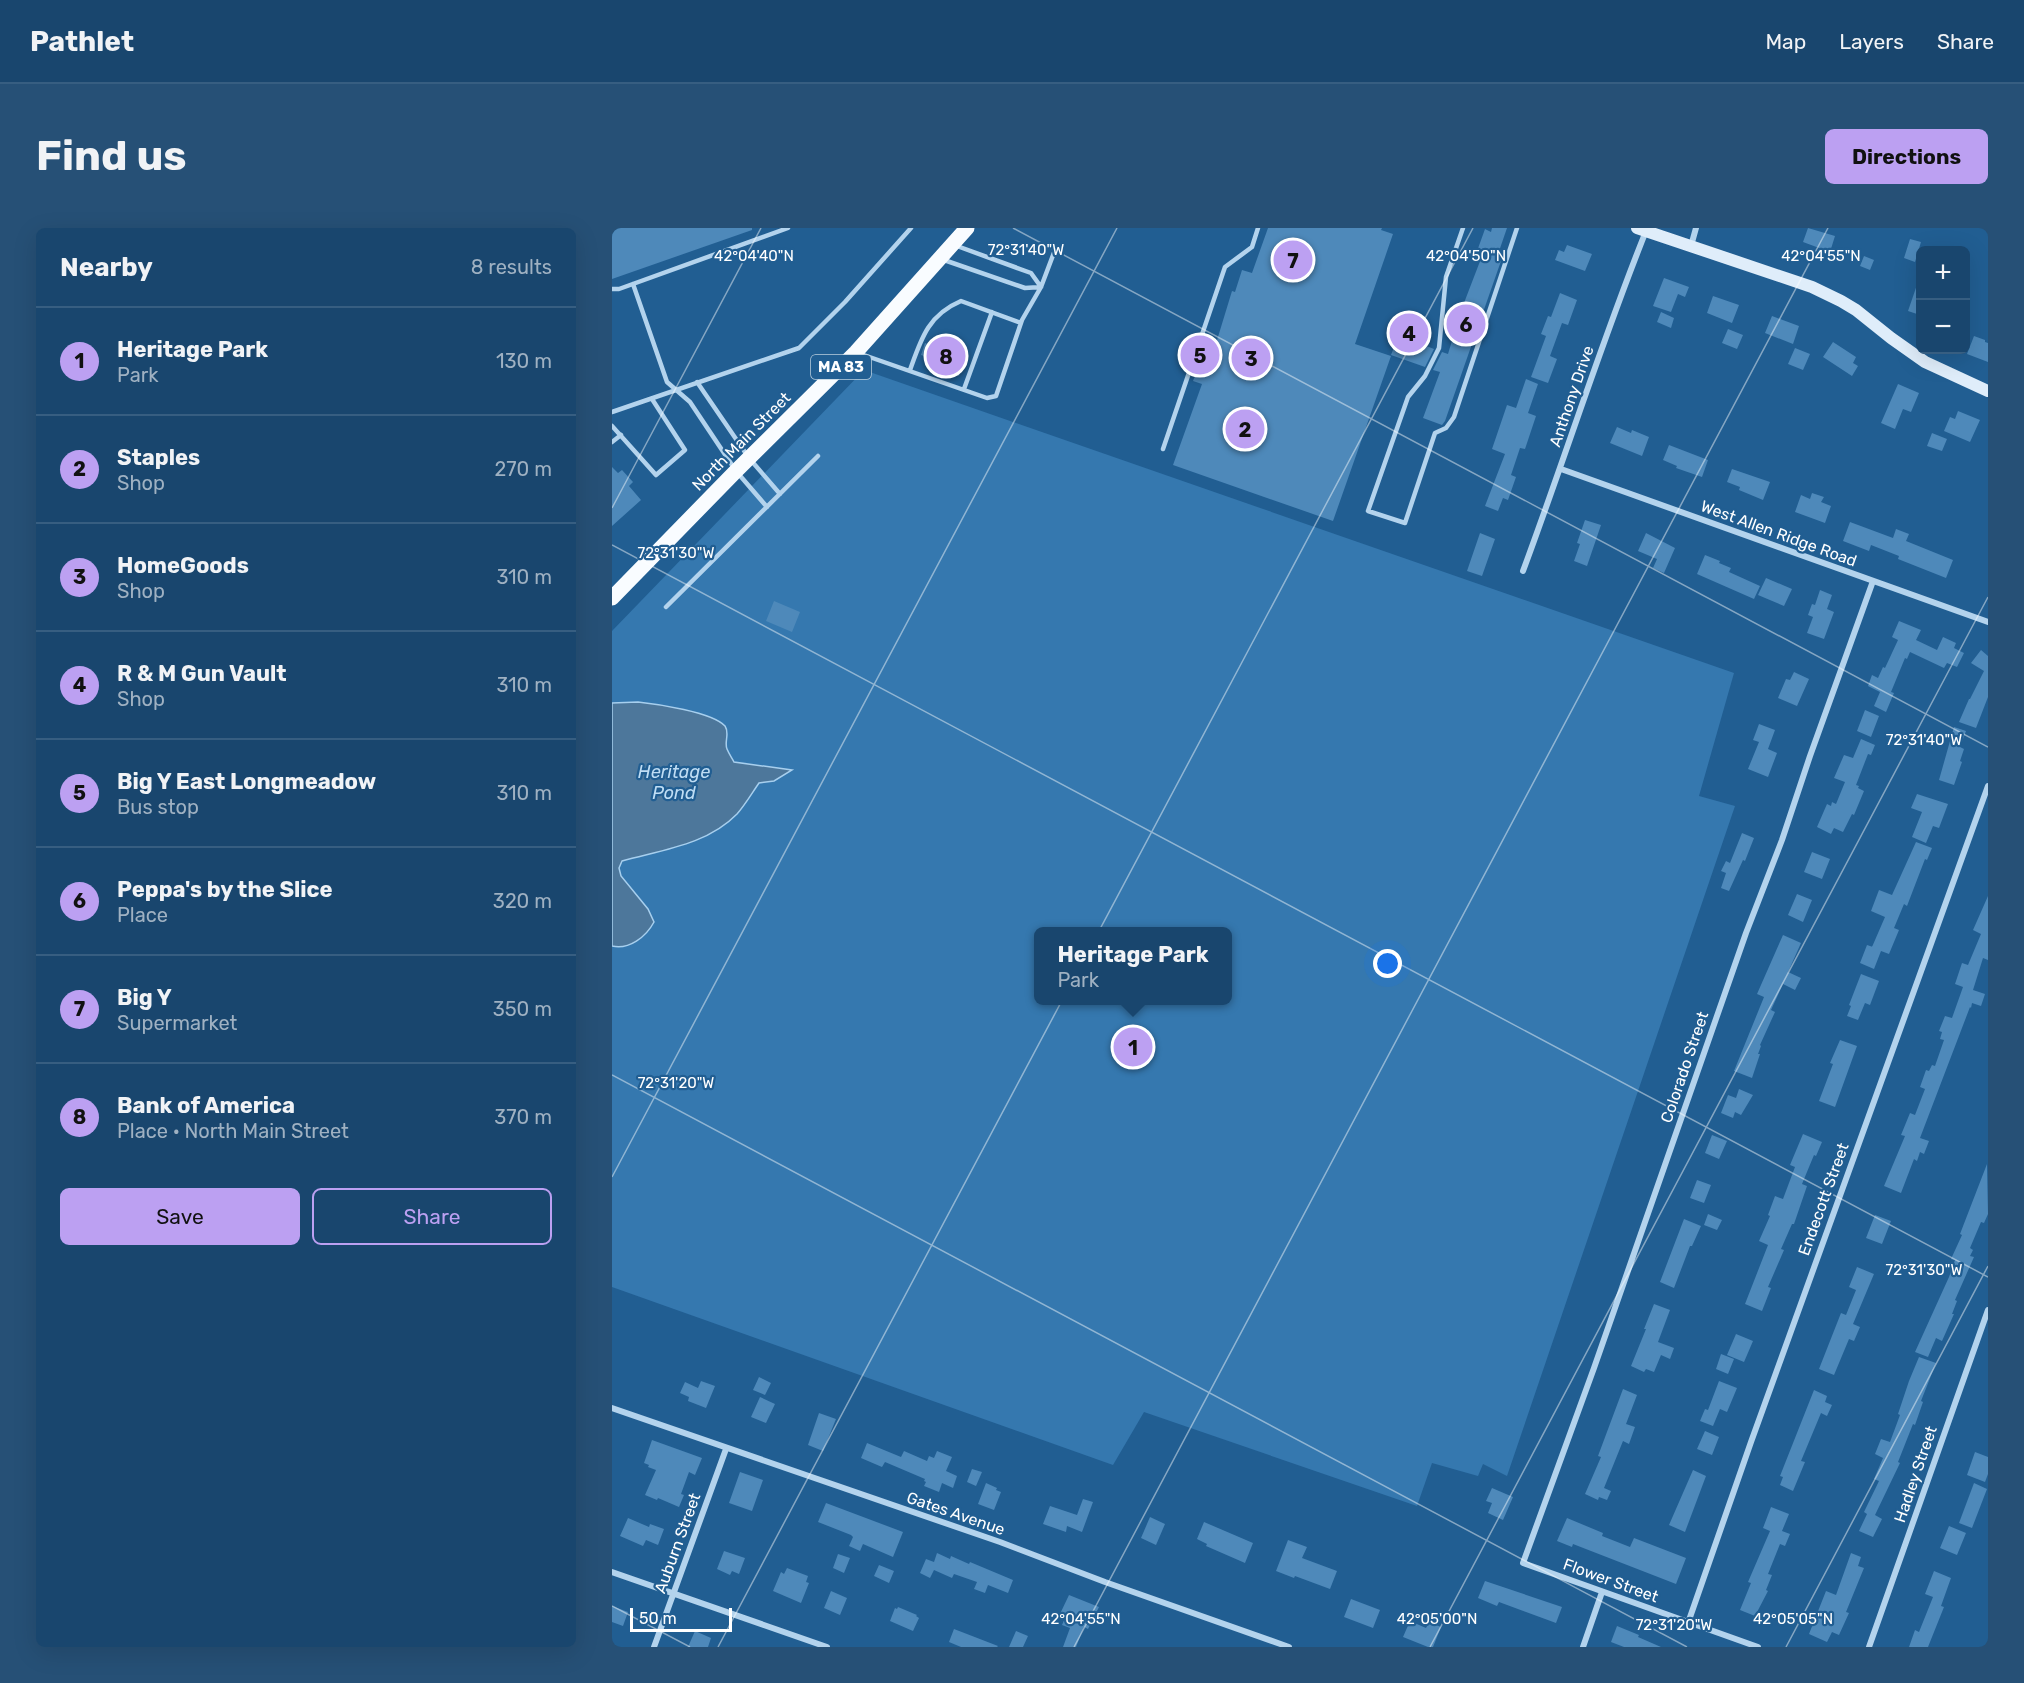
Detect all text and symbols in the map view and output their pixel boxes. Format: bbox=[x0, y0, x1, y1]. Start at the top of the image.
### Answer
text: Pathlet bbox=[30, 25, 134, 58]
text: Map bbox=[1765, 29, 1806, 54]
text: Layers bbox=[1839, 29, 1904, 54]
text: Share bbox=[1937, 29, 1994, 54]
button: Directions bbox=[1825, 129, 1988, 184]
text: Find us bbox=[36, 131, 187, 181]
pin: 7 bbox=[1274, 237, 1312, 282]
text: 72°31'40"W bbox=[988, 241, 1064, 259]
map controls bbox=[1916, 246, 1970, 354]
button: + bbox=[1916, 246, 1970, 300]
text: 42°04'40"N bbox=[714, 247, 794, 265]
text: 42°04'50"N bbox=[1426, 247, 1506, 265]
text: 42°04'55"N bbox=[1781, 247, 1861, 265]
text: Nearby bbox=[60, 252, 153, 283]
text: 8 results bbox=[471, 255, 552, 279]
button: − bbox=[1916, 300, 1970, 354]
pin: 6 bbox=[1446, 302, 1486, 346]
pin: 4 bbox=[1390, 310, 1428, 356]
pin: 5 bbox=[1180, 332, 1220, 378]
pin: 8 bbox=[926, 334, 966, 378]
text: Heritage Park bbox=[117, 336, 268, 363]
pin: 3 bbox=[1232, 336, 1270, 380]
street label: Anthony Drive bbox=[1545, 343, 1598, 449]
text: 1 bbox=[75, 349, 84, 373]
text: 130 m bbox=[496, 349, 552, 373]
road number: MA 83 bbox=[811, 355, 871, 379]
text: Park bbox=[117, 363, 159, 387]
street label: North Main Street bbox=[688, 388, 795, 495]
pin: 2 bbox=[1226, 406, 1264, 452]
text: Staples bbox=[117, 444, 200, 471]
text: 2 bbox=[73, 457, 86, 481]
text: 270 m bbox=[495, 457, 552, 481]
text: Shop bbox=[117, 471, 165, 495]
street label: West Allen Ridge Road bbox=[1698, 496, 1859, 571]
text: 72°31'30"W bbox=[638, 544, 714, 562]
text: HomeGoods bbox=[117, 552, 249, 579]
text: 3 bbox=[73, 565, 86, 589]
text: 310 m bbox=[496, 565, 552, 589]
text: Shop bbox=[117, 579, 165, 603]
text: R & M Gun Vault bbox=[117, 660, 287, 687]
text: 4 bbox=[73, 673, 86, 697]
text: 310 m bbox=[496, 673, 552, 697]
text: Shop bbox=[117, 687, 165, 711]
text: 72°31'40"W bbox=[1886, 731, 1962, 749]
water label: Heritage Pond bbox=[638, 761, 710, 804]
text: Big Y East Longmeadow bbox=[117, 768, 376, 795]
text: 5 bbox=[73, 781, 86, 805]
text: 310 m bbox=[496, 781, 552, 805]
text: Bus stop bbox=[117, 795, 199, 819]
text: Peppa's by the Slice bbox=[117, 876, 333, 903]
text: 6 bbox=[73, 889, 86, 913]
text: 320 m bbox=[493, 889, 552, 913]
text: Place bbox=[117, 903, 168, 927]
popup bbox=[1034, 927, 1232, 1005]
text: Heritage Park bbox=[1057, 941, 1209, 968]
your location bbox=[1373, 949, 1402, 978]
text: Park bbox=[1057, 968, 1099, 992]
text: Big Y bbox=[117, 984, 172, 1011]
text: 7 bbox=[74, 997, 85, 1021]
text: 350 m bbox=[493, 997, 552, 1021]
street label: Colorado Street bbox=[1657, 1009, 1712, 1125]
text: Supermarket bbox=[117, 1011, 237, 1035]
pin: 1 bbox=[1114, 1024, 1152, 1070]
text: 72°31'20"W bbox=[638, 1074, 714, 1092]
text: Bank of America bbox=[117, 1092, 295, 1119]
text: 8 bbox=[73, 1105, 86, 1129]
text: 370 m bbox=[494, 1105, 552, 1129]
text: Place · North Main Street bbox=[117, 1119, 349, 1143]
street label: Endecott Street bbox=[1794, 1140, 1853, 1258]
button: Save bbox=[60, 1188, 300, 1245]
button: Share bbox=[312, 1188, 552, 1245]
text: 72°31'30"W bbox=[1886, 1261, 1962, 1279]
street label: Hadley Street bbox=[1890, 1423, 1941, 1525]
street label: Gates Avenue bbox=[904, 1488, 1007, 1539]
street label: Auburn Street bbox=[651, 1490, 704, 1596]
street label: Flower Street bbox=[1561, 1554, 1661, 1606]
scale bar bbox=[630, 1605, 732, 1632]
text: 50 m bbox=[639, 1609, 677, 1628]
text: 42°04'55"N bbox=[1041, 1610, 1121, 1628]
text: 42°05'00"N bbox=[1397, 1610, 1477, 1628]
text: 42°05'05"N bbox=[1753, 1610, 1833, 1628]
text: 72°31'20"W bbox=[1636, 1616, 1712, 1634]

